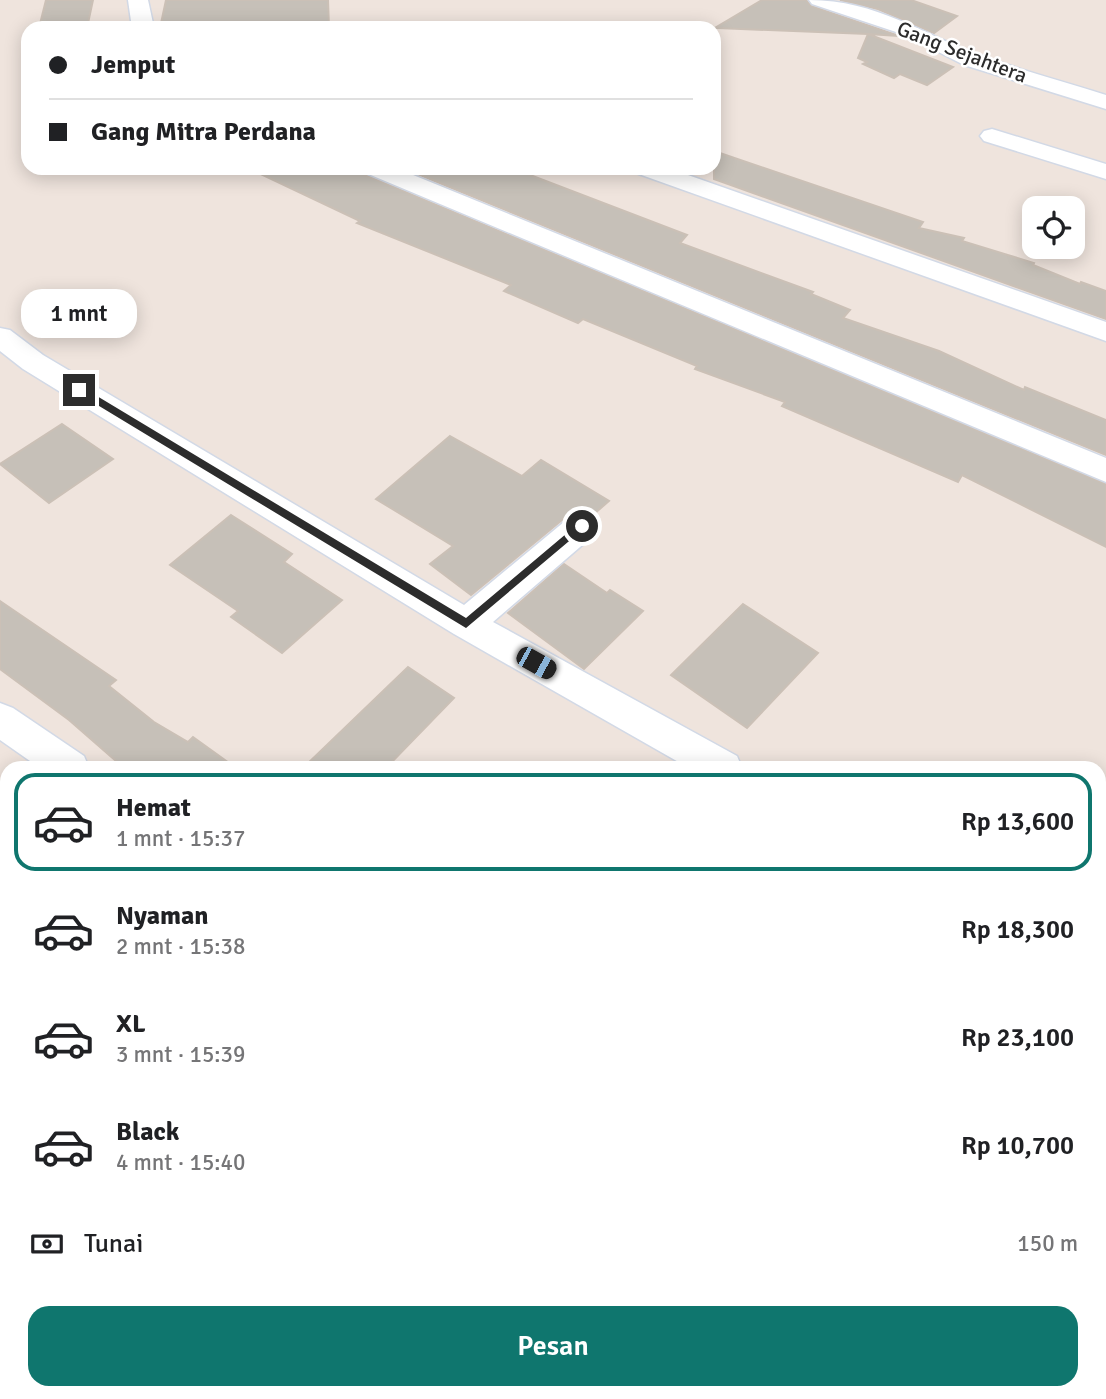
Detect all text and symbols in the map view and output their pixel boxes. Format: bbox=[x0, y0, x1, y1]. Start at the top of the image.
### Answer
street label: Gang Sejahtera bbox=[893, 15, 1031, 89]
text: Jemput bbox=[91, 49, 175, 81]
text: Gang Mitra Perdana bbox=[91, 116, 316, 148]
map controls bbox=[1022, 196, 1085, 259]
button: locate bbox=[1022, 196, 1085, 259]
callout: 1 mnt bbox=[21, 288, 137, 338]
text: 1 mnt bbox=[51, 299, 107, 328]
route end bbox=[63, 374, 95, 406]
route start bbox=[566, 510, 598, 542]
car bbox=[513, 644, 560, 682]
icon: car bbox=[32, 791, 95, 854]
text: Hemat bbox=[116, 792, 191, 824]
text: Rp 13,600 bbox=[961, 806, 1074, 838]
text: 1 mnt · 15:37 bbox=[116, 824, 245, 853]
icon: car bbox=[32, 899, 95, 962]
text: Nyaman bbox=[116, 900, 209, 932]
text: Rp 18,300 bbox=[961, 914, 1074, 946]
text: 2 mnt · 15:38 bbox=[116, 932, 245, 961]
icon: car bbox=[32, 1007, 95, 1070]
text: XL bbox=[116, 1008, 146, 1040]
text: Rp 23,100 bbox=[961, 1022, 1074, 1054]
text: 3 mnt · 15:39 bbox=[116, 1040, 245, 1069]
icon: car bbox=[32, 1115, 95, 1178]
text: Black bbox=[116, 1116, 179, 1148]
text: Rp 10,700 bbox=[961, 1130, 1074, 1162]
text: 4 mnt · 15:40 bbox=[116, 1148, 245, 1177]
icon: cash bbox=[28, 1225, 66, 1263]
text: Tunai bbox=[84, 1228, 143, 1260]
text: 150 m bbox=[1017, 1229, 1078, 1258]
button: Pesan bbox=[28, 1306, 1078, 1386]

